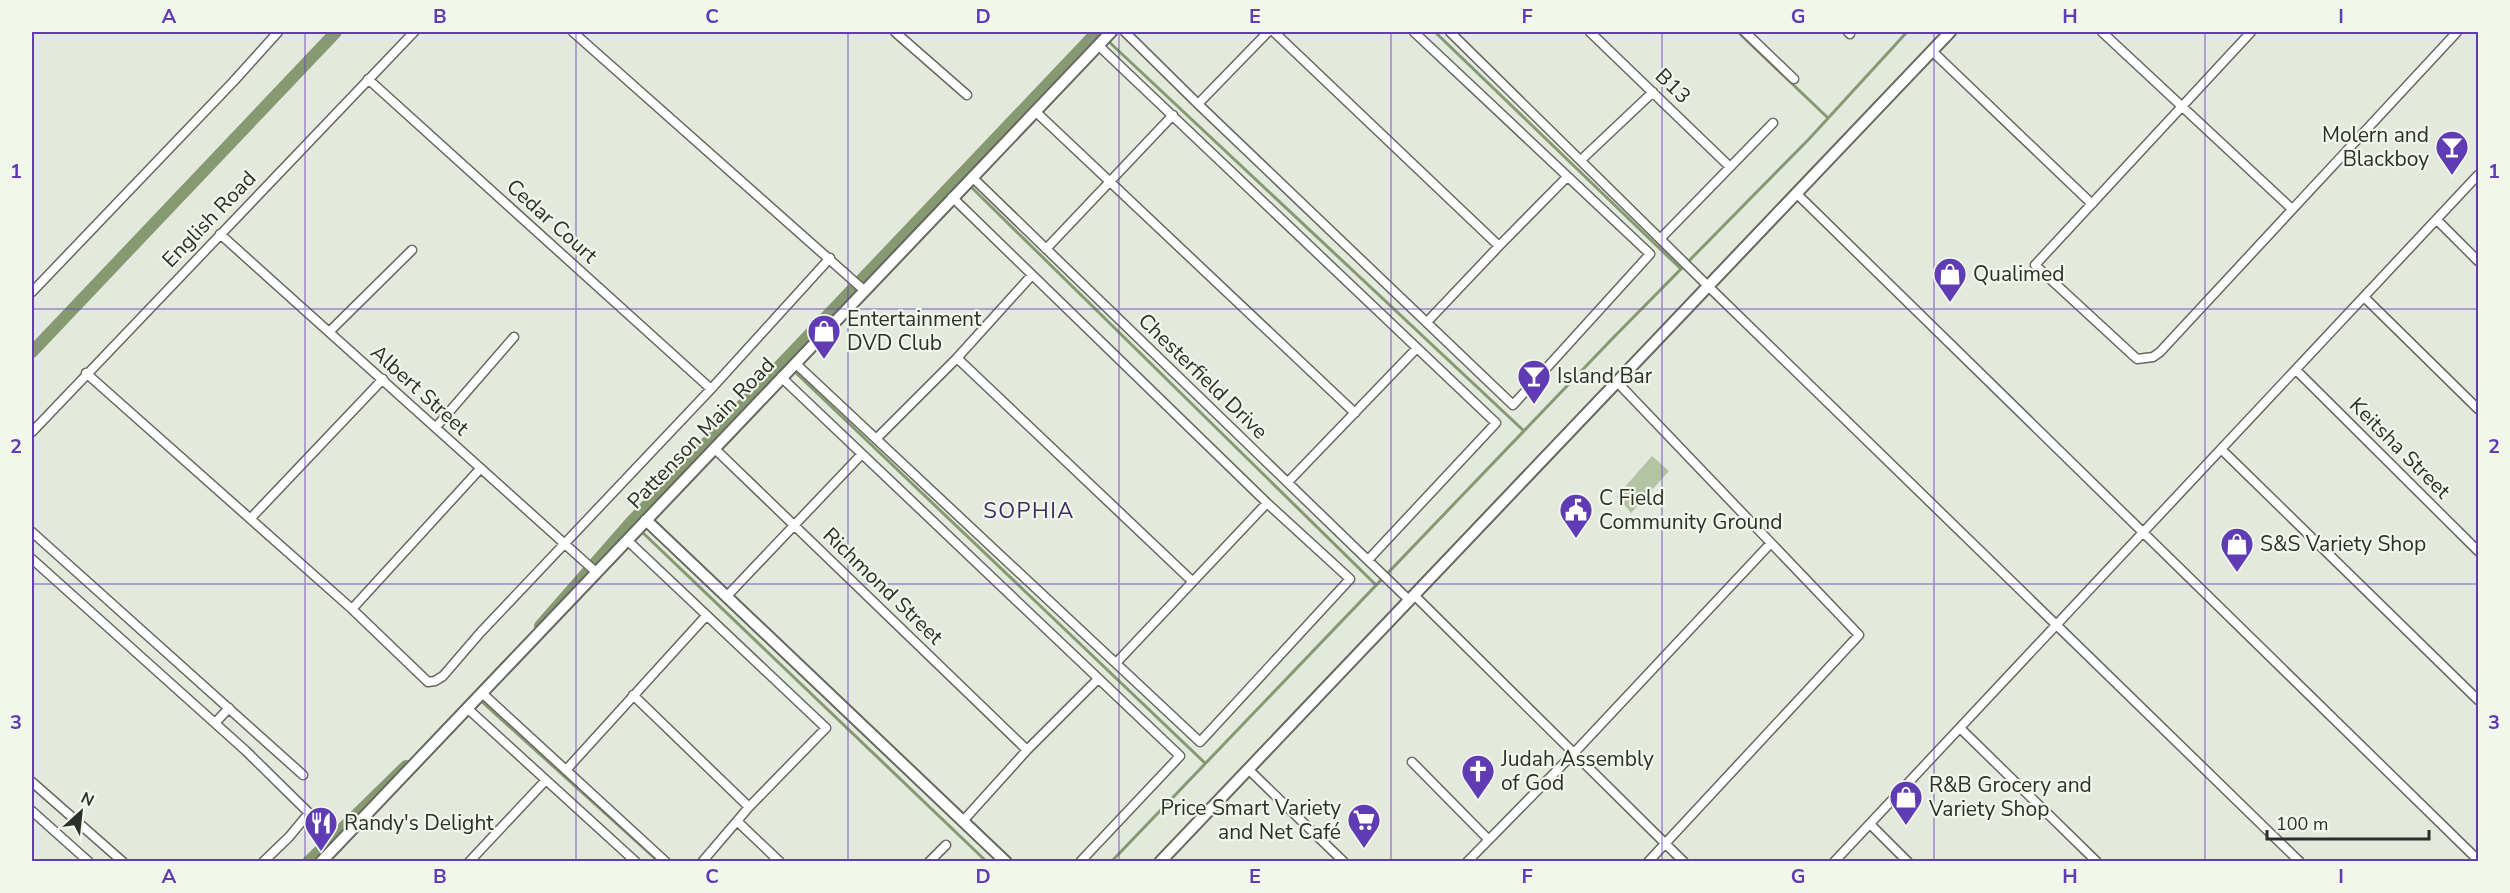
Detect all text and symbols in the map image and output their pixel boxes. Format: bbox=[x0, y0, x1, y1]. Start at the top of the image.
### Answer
text: A bbox=[162, 3, 177, 30]
text: B bbox=[433, 3, 447, 30]
text: C bbox=[705, 3, 719, 30]
text: D bbox=[975, 3, 991, 30]
text: E bbox=[1249, 3, 1261, 30]
text: F bbox=[1521, 3, 1533, 30]
text: G bbox=[1791, 3, 1805, 30]
text: H bbox=[2062, 3, 2078, 30]
text: I bbox=[2338, 3, 2344, 30]
street label: B13 bbox=[1649, 62, 1697, 110]
place label: Molern and Blackboy bbox=[2322, 121, 2429, 173]
bar icon: Molern and Blackboy bbox=[2434, 129, 2470, 176]
text: 1 bbox=[10, 158, 22, 185]
text: 1 bbox=[2488, 158, 2500, 185]
street label: English Road bbox=[156, 165, 262, 273]
street label: Cedar Court bbox=[501, 173, 604, 270]
shop icon: Qualimed bbox=[1932, 256, 1968, 303]
place label: Qualimed bbox=[1973, 260, 2065, 288]
place label: Entertainment DVD Club bbox=[847, 305, 982, 357]
street label: Chesterfield Drive bbox=[1132, 307, 1274, 445]
shop icon: Entertainment DVD Club bbox=[806, 313, 842, 360]
street label: Albert Street bbox=[365, 338, 476, 442]
street label: Pattenson Main Road bbox=[621, 351, 781, 515]
bar icon: Island Bar bbox=[1516, 358, 1552, 405]
place label: Island Bar bbox=[1557, 362, 1653, 390]
street label: Keitsha Street bbox=[2343, 391, 2457, 505]
text: 2 bbox=[10, 433, 22, 460]
text: 2 bbox=[2488, 433, 2500, 460]
place label: C Field Community Ground bbox=[1599, 484, 1783, 536]
public building icon: C Field Community Ground bbox=[1558, 492, 1594, 539]
district label: SOPHIA bbox=[983, 496, 1075, 526]
street label: Richmond Street bbox=[817, 521, 950, 651]
shop icon: S&S Variety Shop bbox=[2219, 526, 2255, 573]
place label: S&S Variety Shop bbox=[2260, 530, 2426, 558]
text: 3 bbox=[10, 709, 22, 736]
text: 3 bbox=[2488, 709, 2500, 736]
place label: Judah Assembly of God bbox=[1500, 745, 1654, 797]
church icon: Judah Assembly of God bbox=[1460, 753, 1496, 800]
place label: R&B Grocery and Variety Shop bbox=[1928, 771, 2092, 823]
shop icon: R&B Grocery and Variety Shop bbox=[1888, 779, 1924, 826]
north arrow bbox=[51, 782, 111, 842]
text: N bbox=[77, 787, 98, 812]
place label: Price Smart Variety and Net Café bbox=[1160, 794, 1341, 846]
supermarket icon: Price Smart Variety and Net Café bbox=[1346, 802, 1382, 849]
scale bar bbox=[2267, 803, 2429, 841]
restaurant icon: Randy's Delight bbox=[303, 805, 339, 852]
place label: Randy's Delight bbox=[344, 809, 494, 837]
text: 100 m bbox=[2276, 812, 2328, 836]
text: A bbox=[162, 863, 177, 890]
text: B bbox=[433, 863, 447, 890]
text: C bbox=[705, 863, 719, 890]
text: D bbox=[975, 863, 991, 890]
text: E bbox=[1249, 863, 1261, 890]
text: F bbox=[1521, 863, 1533, 890]
text: G bbox=[1791, 863, 1805, 890]
text: H bbox=[2062, 863, 2078, 890]
text: I bbox=[2338, 863, 2344, 890]

